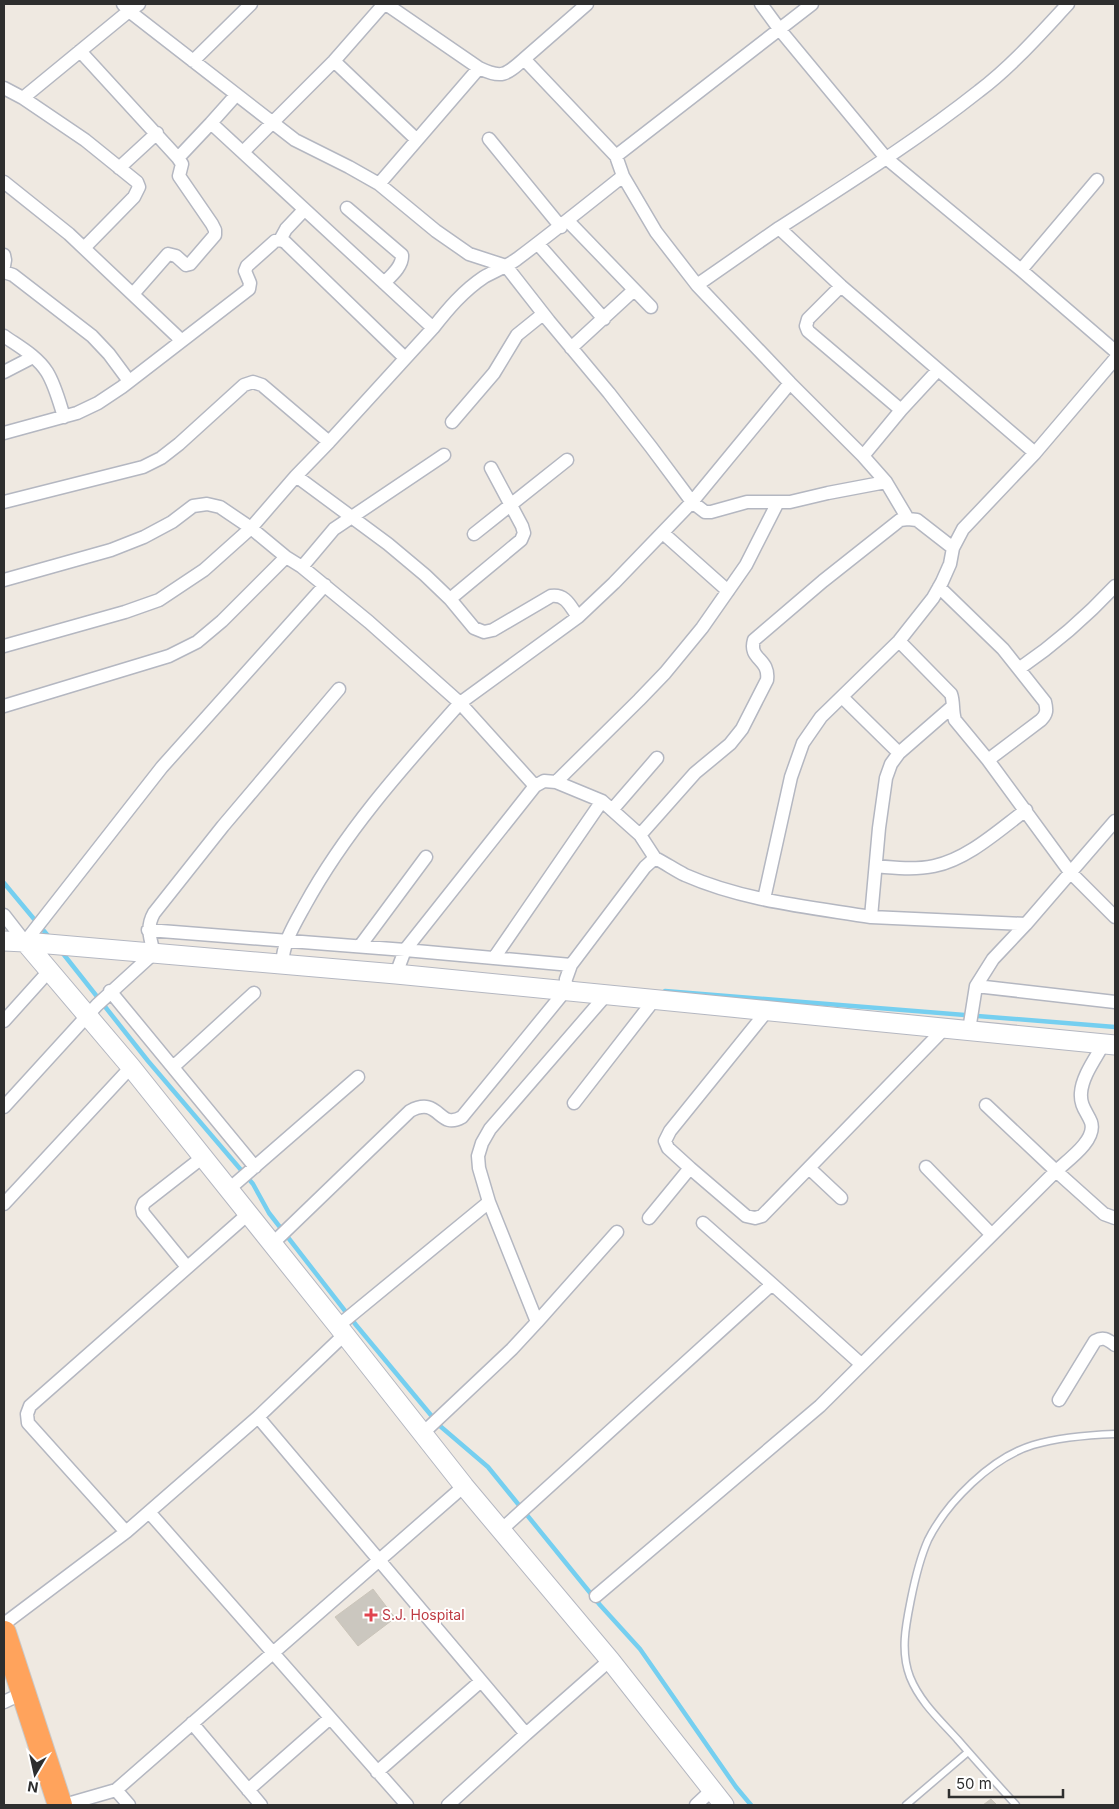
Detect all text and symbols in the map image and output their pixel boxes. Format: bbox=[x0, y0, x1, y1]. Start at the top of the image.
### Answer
place label: S.J. Hospital bbox=[382, 1606, 465, 1623]
marker: S.J. Hospital bbox=[364, 1608, 378, 1622]
north arrow bbox=[10, 1749, 60, 1799]
scale bar bbox=[949, 1766, 1063, 1798]
text: 50 m bbox=[956, 1774, 992, 1793]
text: N bbox=[26, 1778, 39, 1797]

